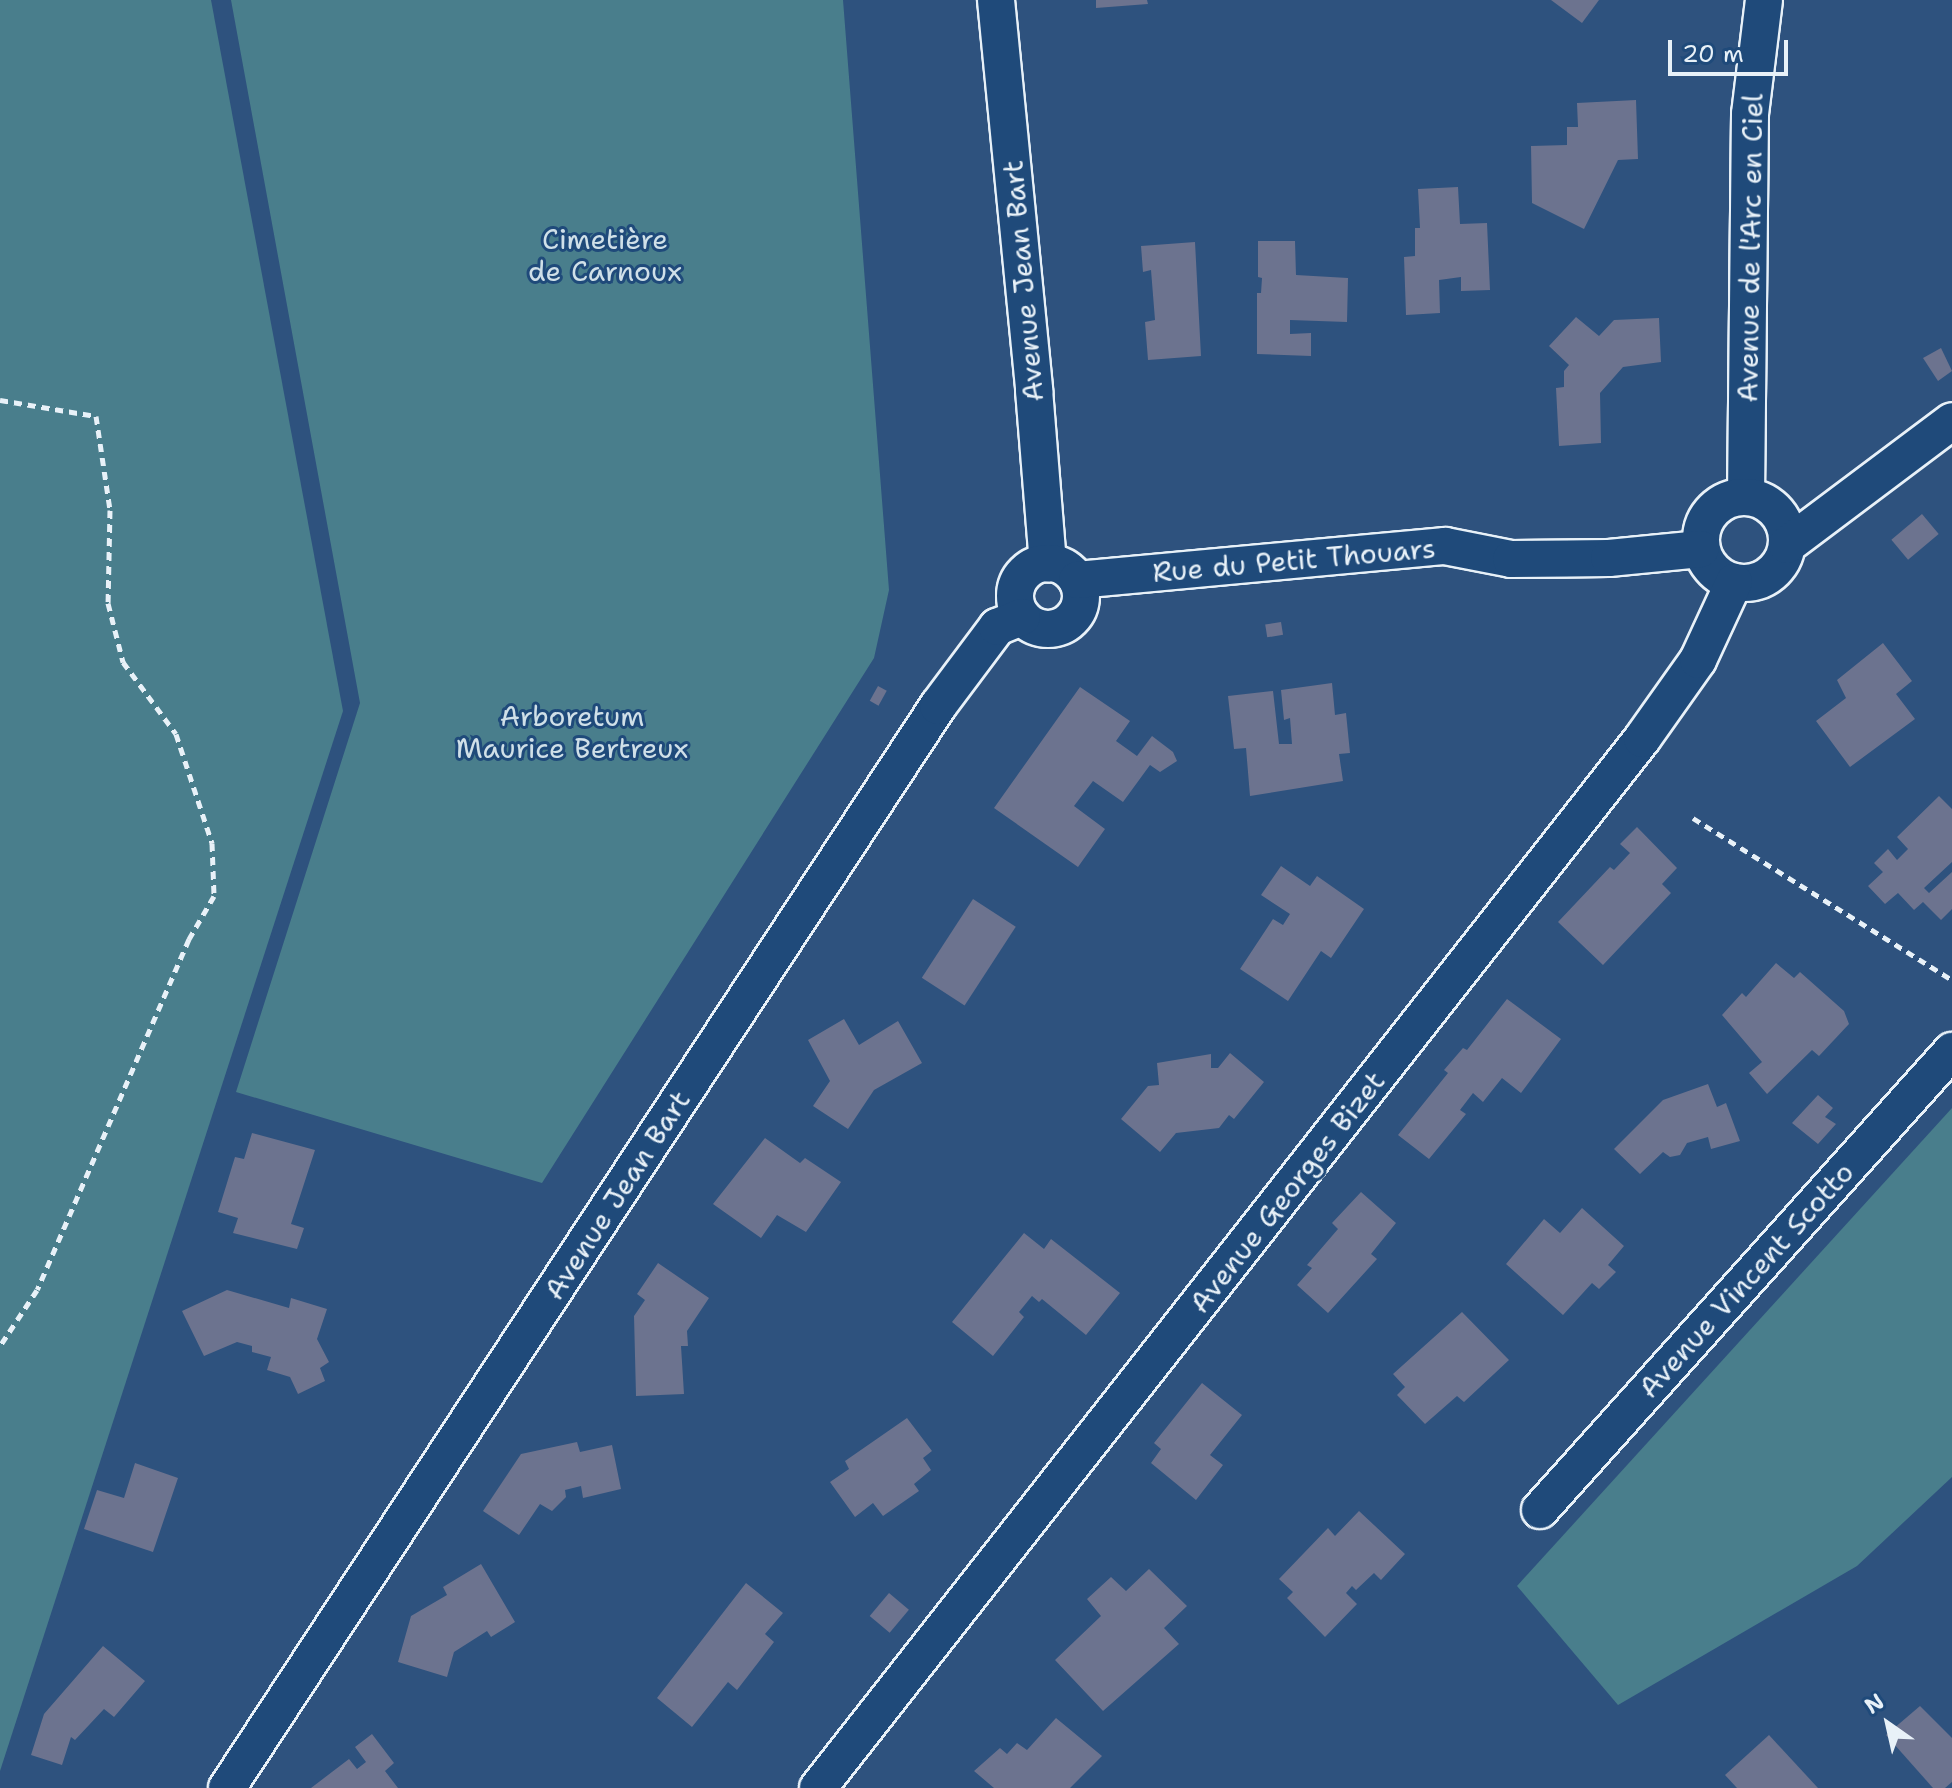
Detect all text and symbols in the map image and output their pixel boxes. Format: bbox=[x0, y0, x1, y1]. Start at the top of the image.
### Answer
scale bar bbox=[1672, 24, 1792, 74]
text: 20 m bbox=[1682, 38, 1744, 70]
street label: Avenue de l'Arc en Ciel bbox=[1731, 93, 1769, 403]
street label: Avenue Jean Bart bbox=[996, 159, 1050, 403]
park label: Cimetière de Carnoux bbox=[528, 222, 682, 288]
street label: Rue du Petit Thouars bbox=[1151, 531, 1437, 589]
park label: Arboretum Maurice Bertreux bbox=[456, 699, 688, 765]
street label: Avenue Georges Bizet bbox=[1182, 1065, 1392, 1319]
street label: Avenue Jean Bart bbox=[537, 1084, 697, 1306]
street label: Avenue Vincent Scotto bbox=[1631, 1155, 1861, 1405]
north arrow bbox=[1848, 1684, 1928, 1764]
text: N bbox=[1859, 1687, 1890, 1721]

